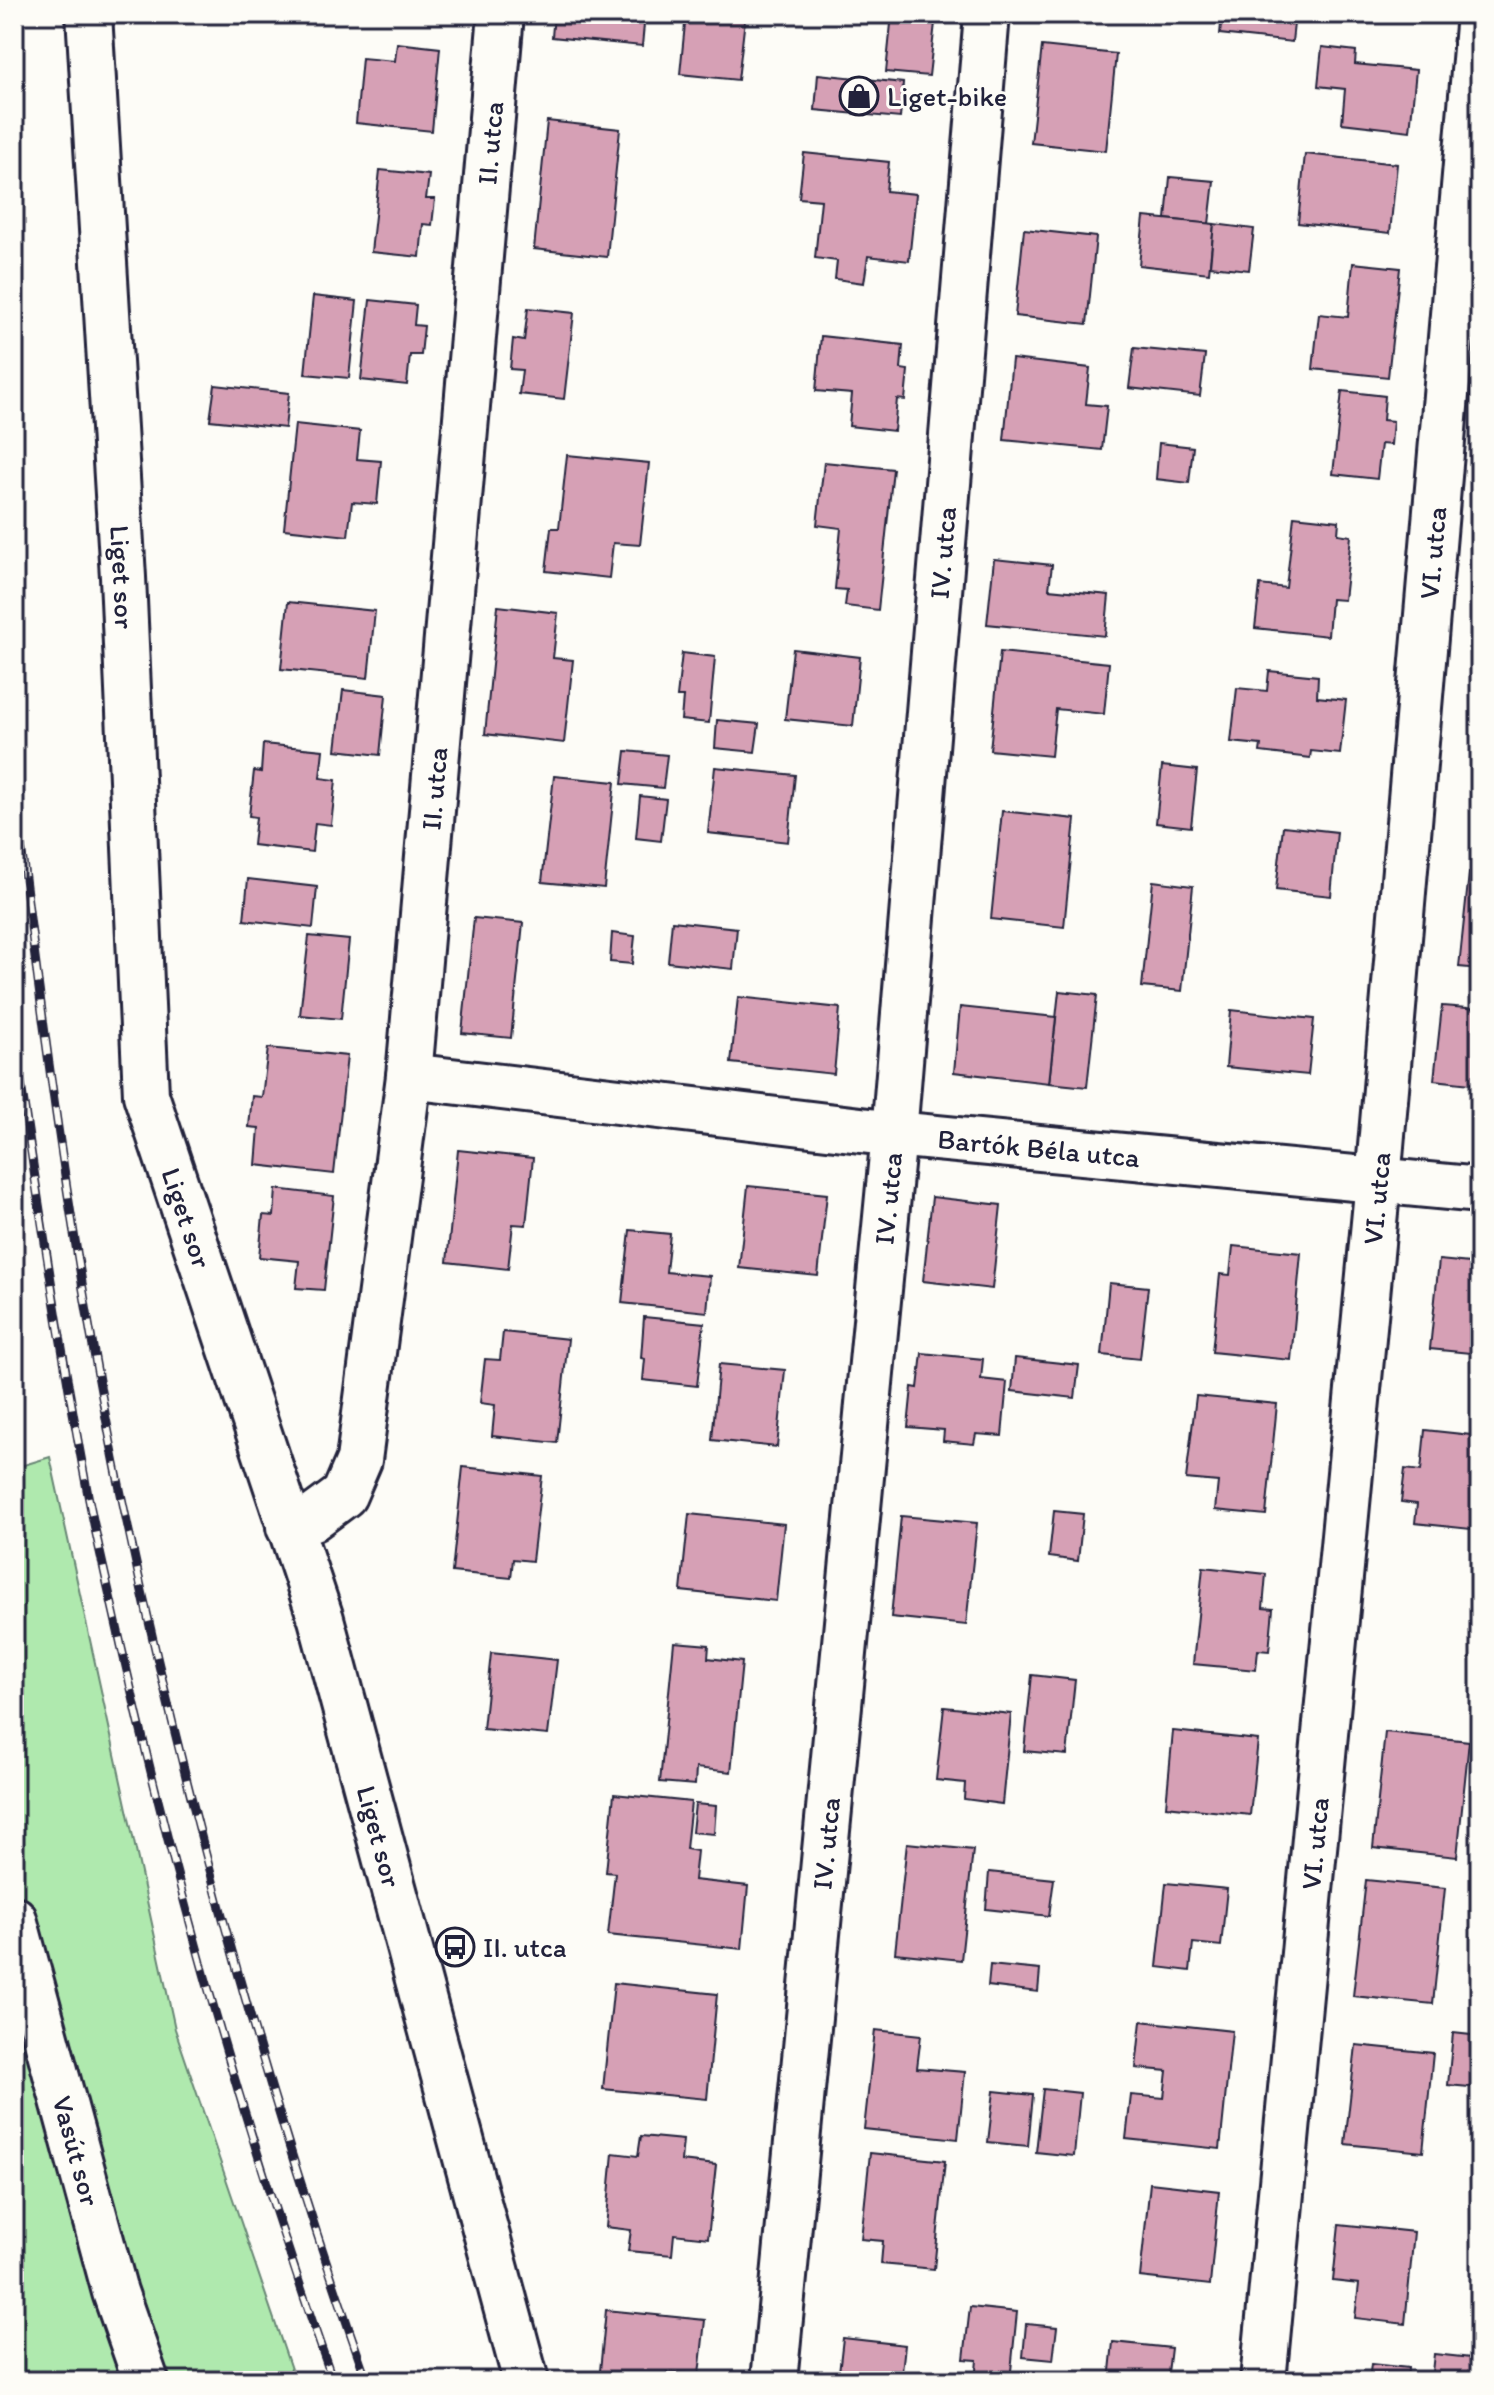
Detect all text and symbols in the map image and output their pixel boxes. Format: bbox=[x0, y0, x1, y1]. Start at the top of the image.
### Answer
shop icon: Liget-bike bbox=[838, 75, 880, 117]
place label: Liget-bike bbox=[887, 79, 1007, 113]
street label: II. utca bbox=[469, 100, 510, 186]
street label: IV. utca bbox=[921, 505, 963, 600]
street label: VI. utca bbox=[1411, 505, 1453, 600]
street label: Liget sor bbox=[103, 524, 142, 630]
street label: II. utca bbox=[413, 745, 454, 832]
street label: Bartók Béla utca bbox=[936, 1121, 1142, 1174]
street label: IV. utca bbox=[866, 1150, 909, 1246]
street label: VI. utca bbox=[1355, 1151, 1397, 1246]
street label: Liget sor bbox=[154, 1163, 220, 1272]
street label: Liget sor bbox=[350, 1782, 409, 1891]
street label: IV. utca bbox=[804, 1795, 847, 1891]
street label: VI. utca bbox=[1293, 1795, 1336, 1891]
bus stop icon: II. utca bbox=[434, 1926, 476, 1968]
place label: II. utca bbox=[483, 1930, 567, 1964]
street label: Vasút sor bbox=[46, 2092, 108, 2209]

